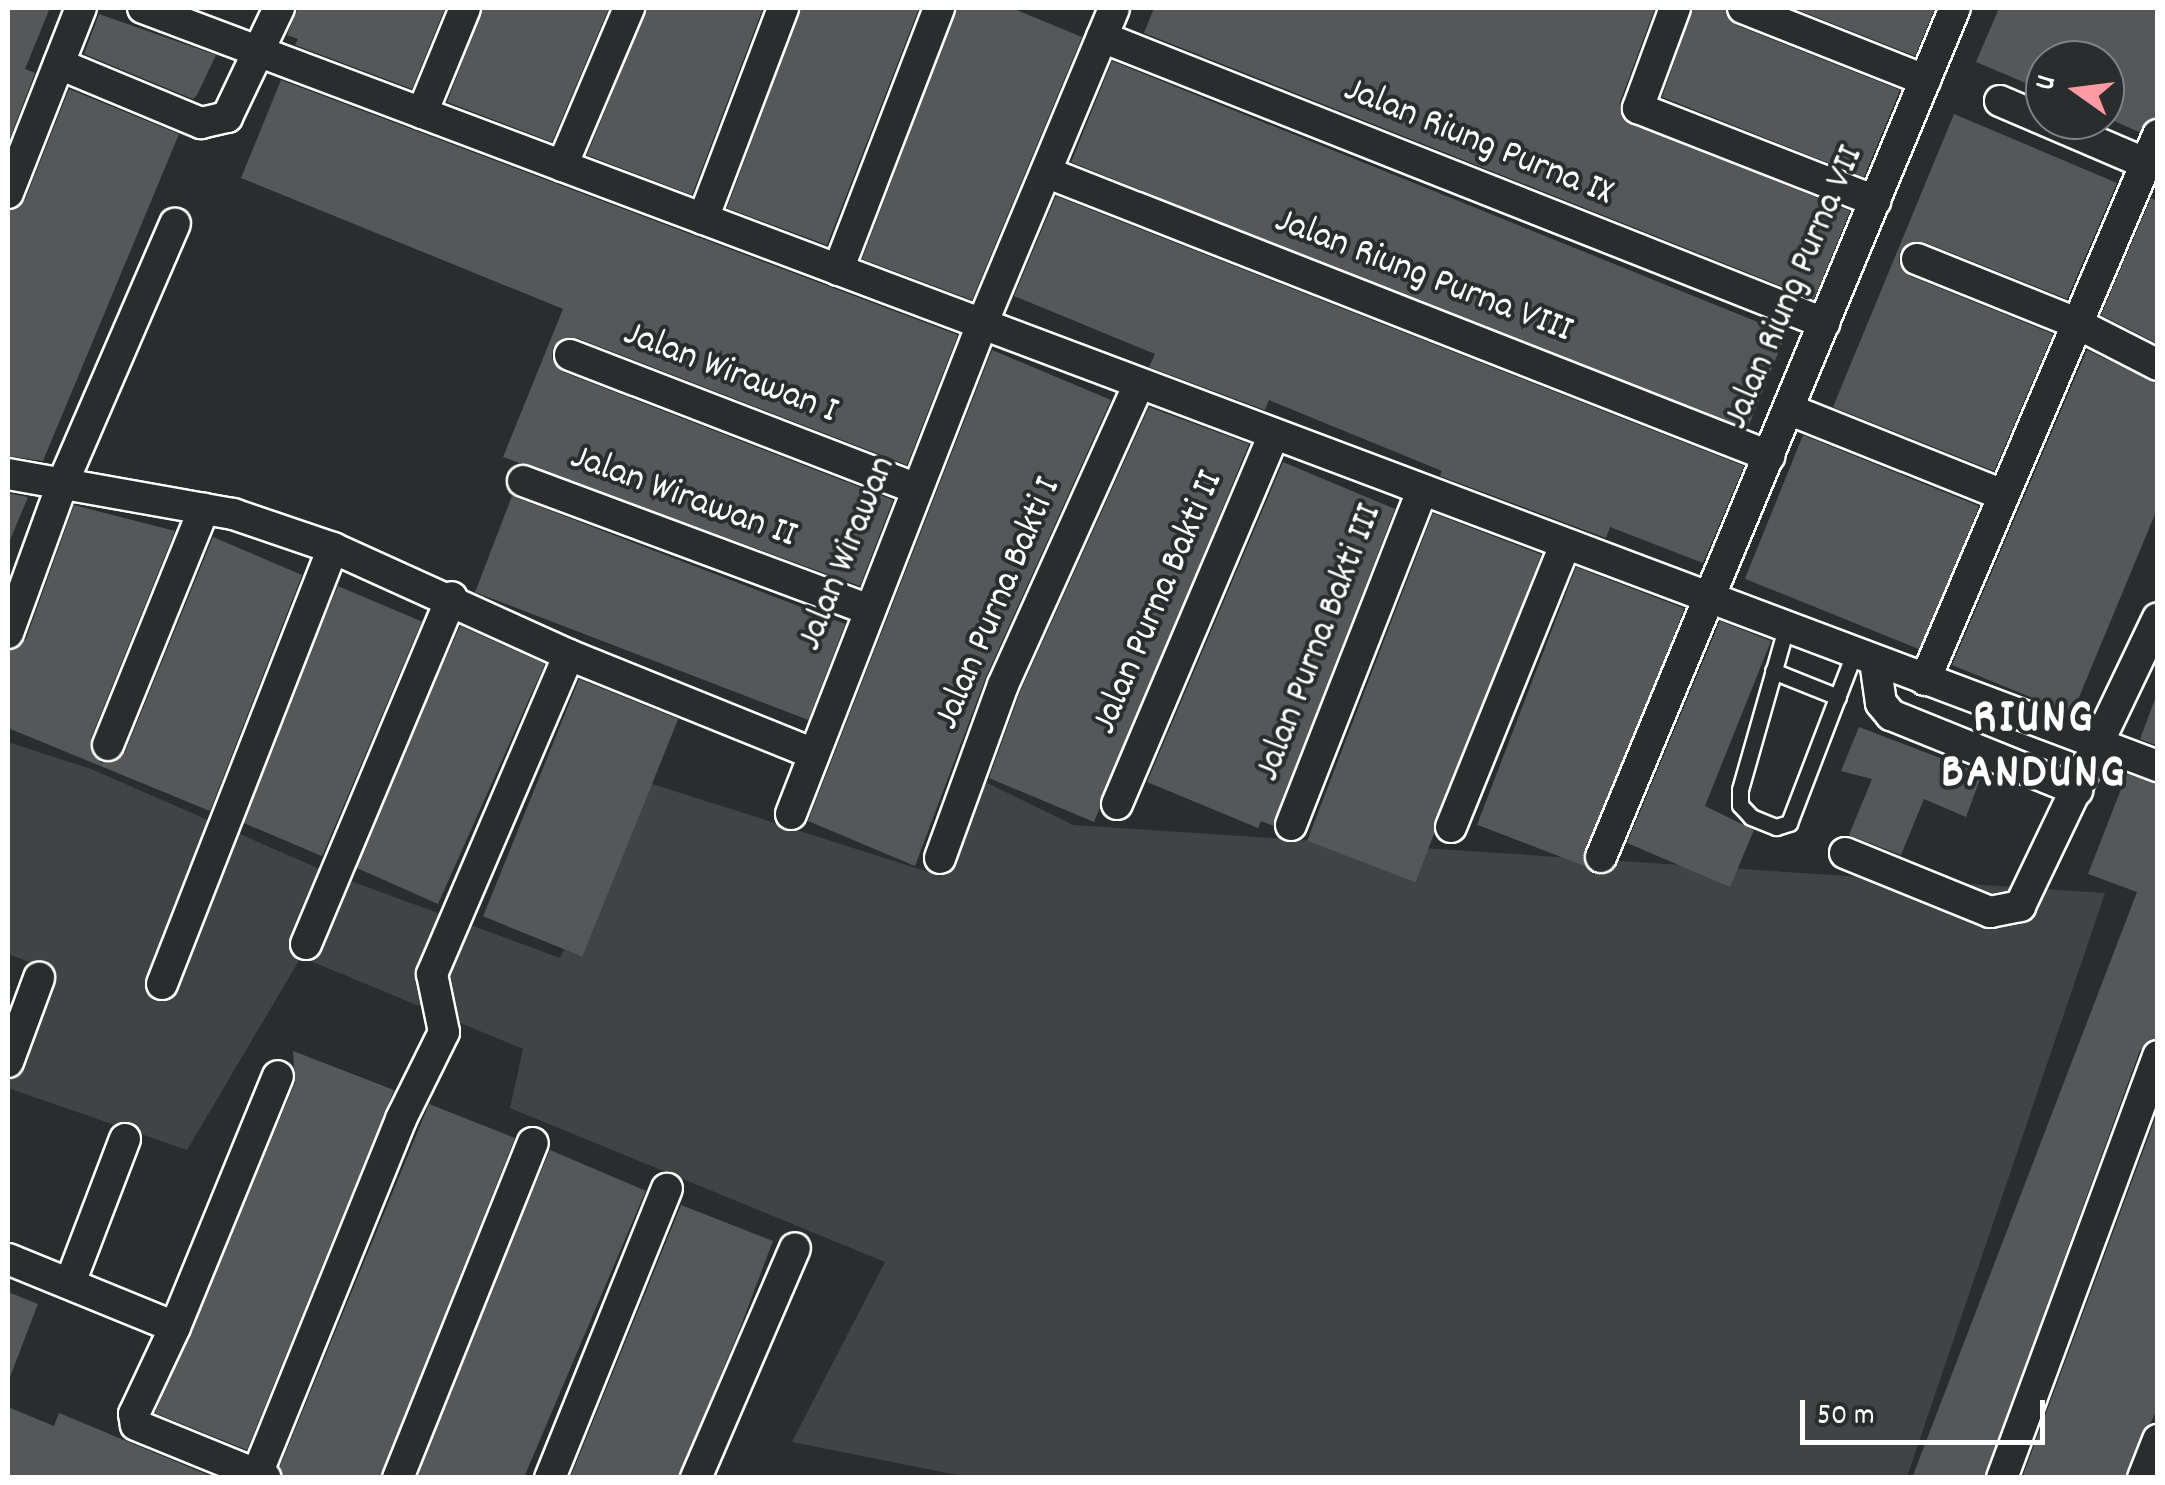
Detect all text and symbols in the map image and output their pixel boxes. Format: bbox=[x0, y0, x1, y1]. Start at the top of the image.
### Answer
north arrow bbox=[2025, 40, 2125, 140]
street label: Jalan Riung Purna IX bbox=[1337, 68, 1619, 218]
text: U bbox=[2027, 72, 2069, 95]
street label: Jalan Riung Purna VII bbox=[1715, 140, 1875, 436]
street label: Jalan Riung Purna VIII bbox=[1268, 199, 1578, 355]
street label: Jalan Wirawan I bbox=[616, 312, 844, 436]
street label: Jalan Wirawan II bbox=[564, 436, 802, 560]
street label: Jalan Wirawan bbox=[788, 450, 908, 658]
street label: Jalan Purna Bakti II bbox=[1083, 465, 1235, 741]
street label: Jalan Purna Bakti I bbox=[925, 471, 1073, 737]
street label: Jalan Purna Bakti III bbox=[1246, 498, 1394, 788]
district label: RIUNG BANDUNG bbox=[1941, 691, 2127, 804]
scale bar bbox=[1805, 1380, 2050, 1442]
text: 50 m bbox=[1817, 1396, 1875, 1439]

